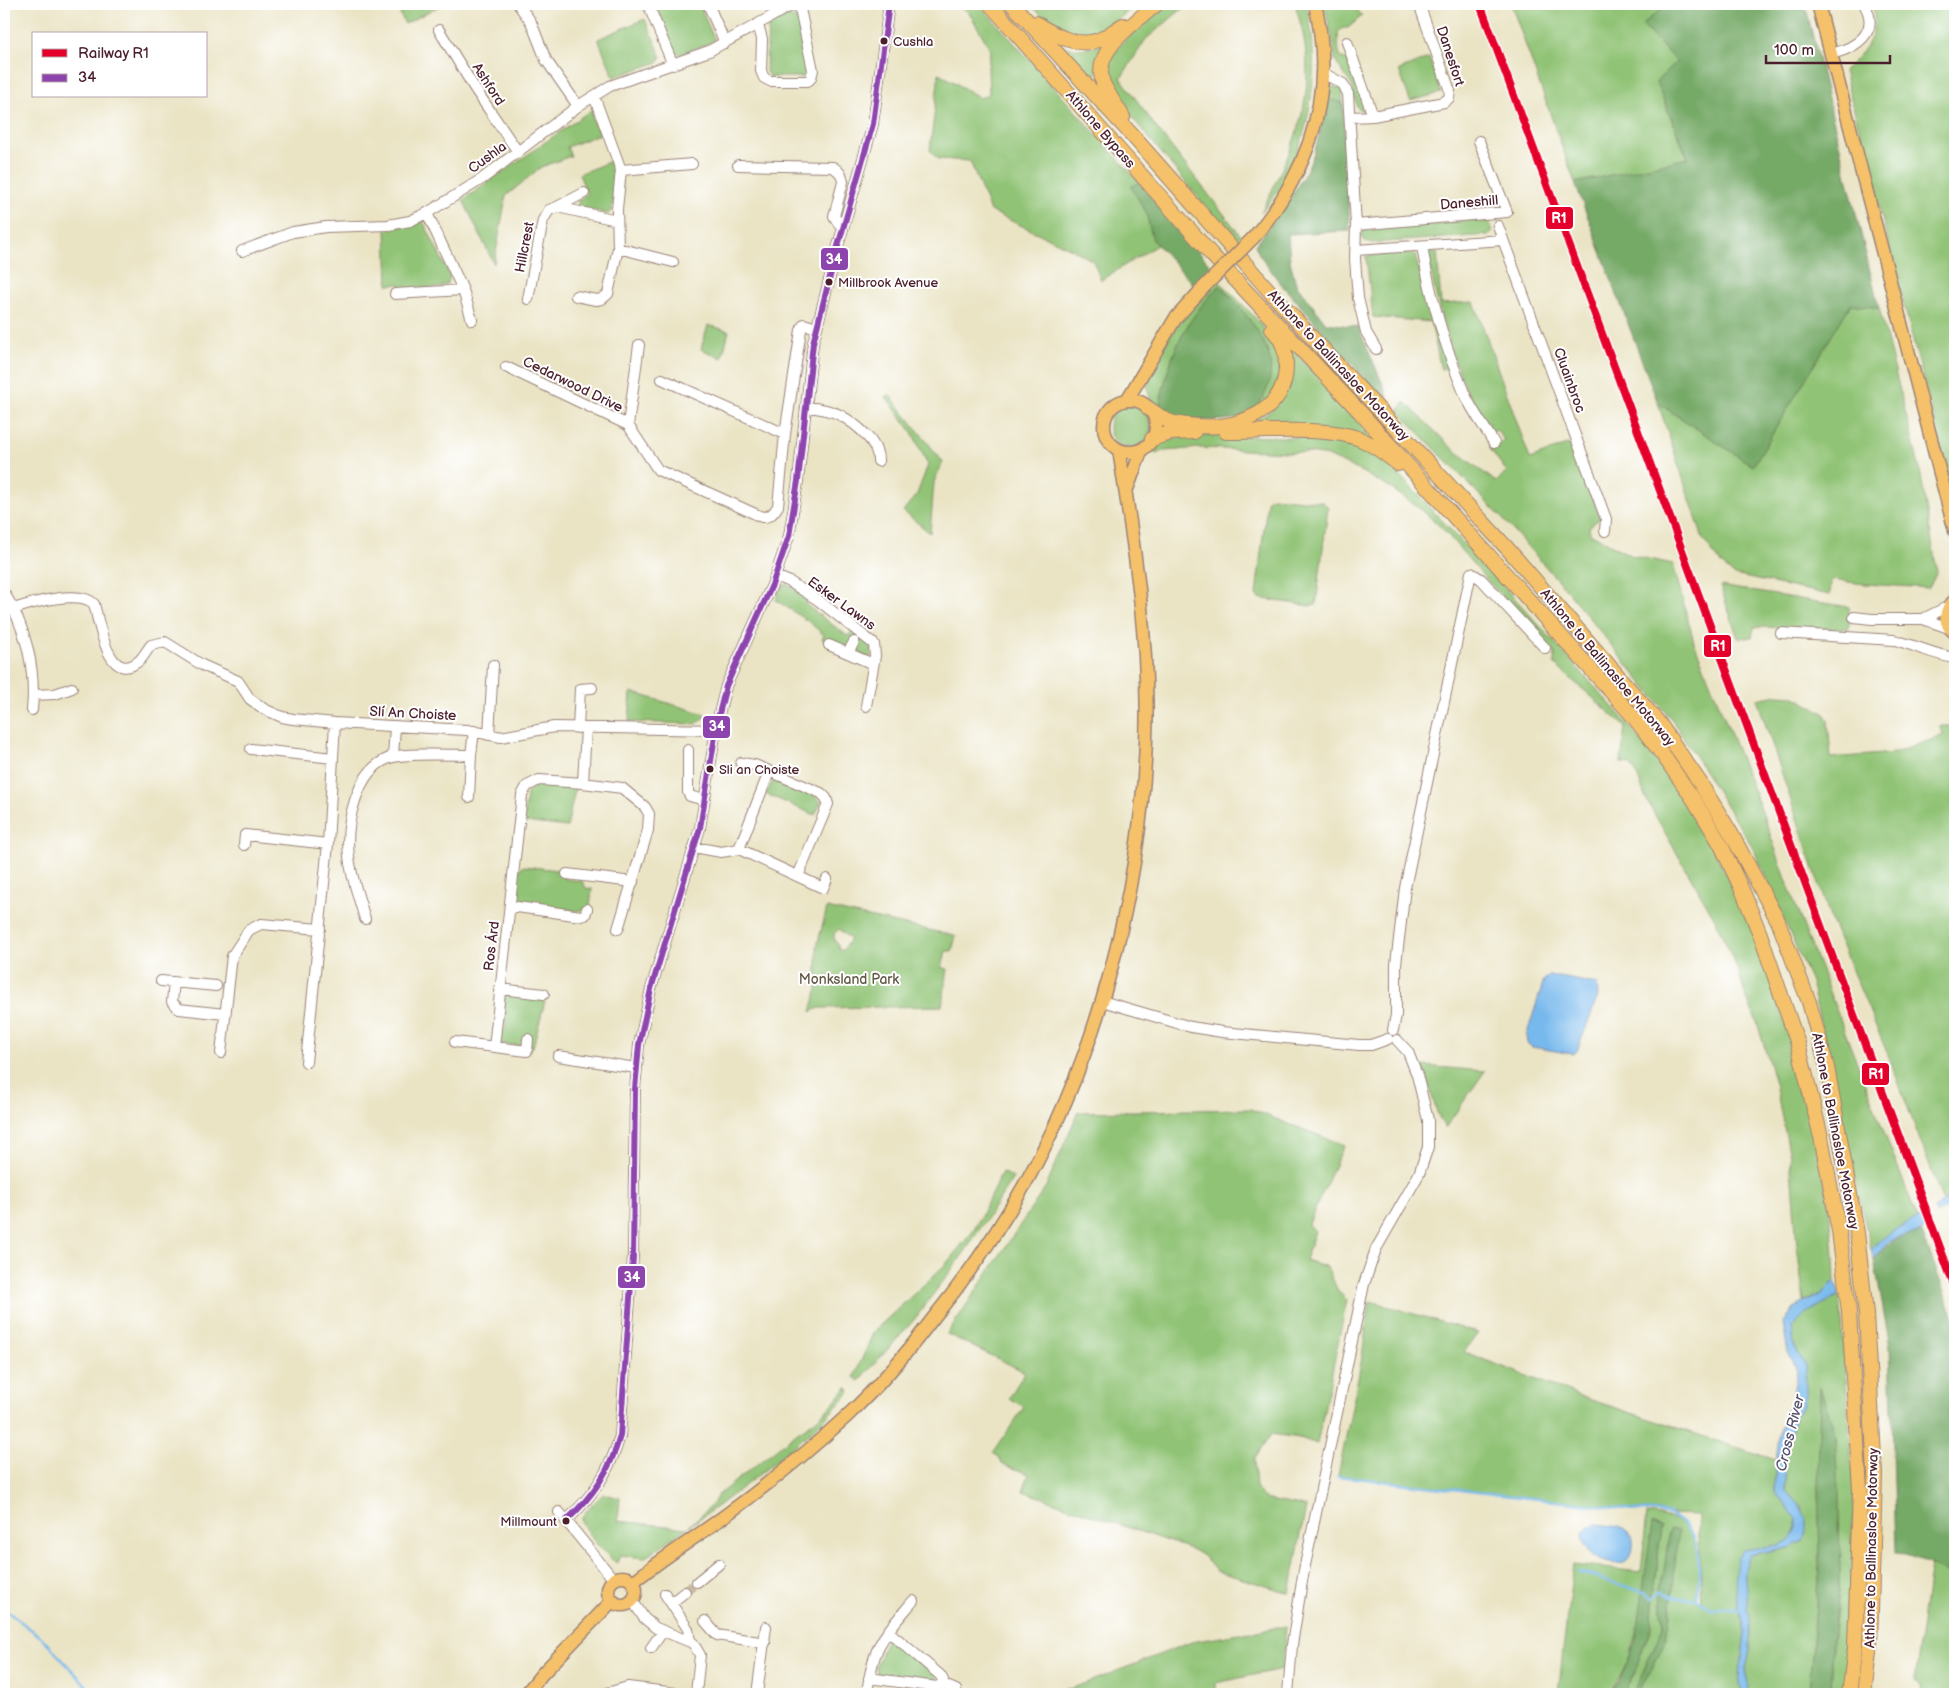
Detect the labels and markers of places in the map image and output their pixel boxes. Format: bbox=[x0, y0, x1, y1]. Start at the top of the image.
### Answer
place label: Cushla bbox=[893, 34, 933, 50]
marker: Cushla bbox=[879, 36, 889, 46]
place label: Millbrook Avenue bbox=[838, 275, 938, 291]
marker: Millbrook Avenue bbox=[824, 277, 834, 287]
place label: Sli an Choiste bbox=[719, 762, 799, 778]
marker: Sli an Choiste bbox=[705, 764, 715, 774]
place label: Millmount bbox=[500, 1514, 557, 1530]
marker: Millmount bbox=[561, 1516, 571, 1526]

